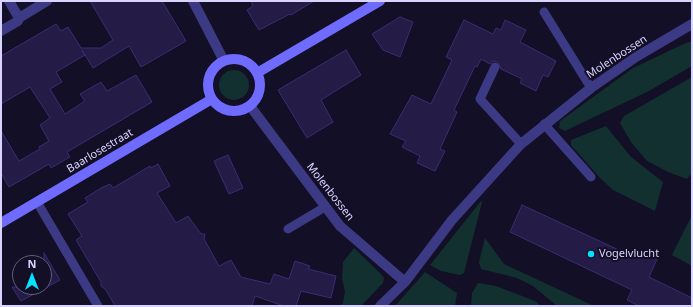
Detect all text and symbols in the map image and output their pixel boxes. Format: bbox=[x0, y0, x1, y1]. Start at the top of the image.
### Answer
street label: Molenbossen bbox=[584, 33, 650, 81]
street label: Baarlosestraat bbox=[65, 126, 135, 176]
street label: Molenbossen bbox=[303, 161, 357, 223]
place label: Vogelvlucht bbox=[599, 247, 659, 261]
marker: Vogelvlucht bbox=[586, 249, 596, 259]
north arrow bbox=[12, 255, 52, 295]
text: N bbox=[28, 256, 36, 271]

